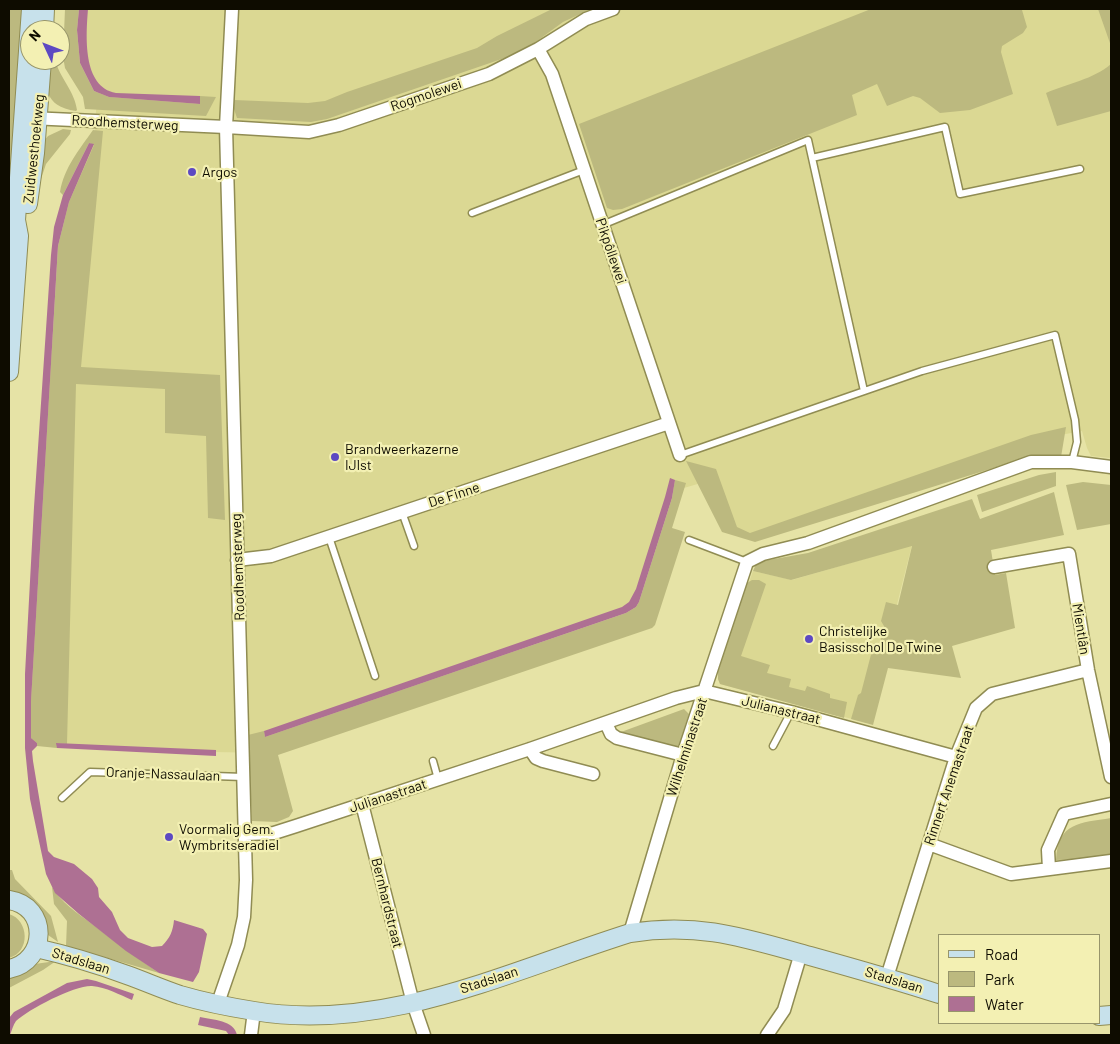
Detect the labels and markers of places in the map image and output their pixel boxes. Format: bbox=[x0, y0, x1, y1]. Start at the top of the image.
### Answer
place label: Argos bbox=[202, 164, 237, 180]
marker: Argos bbox=[186, 166, 198, 178]
place label: Brandweerkazerne IJlst bbox=[345, 441, 459, 474]
marker: Brandweerkazerne IJlst bbox=[329, 451, 341, 463]
place label: Christelijke Basisschol De Twine bbox=[819, 623, 942, 656]
marker: Christelijke Basisschol De Twine bbox=[803, 633, 815, 645]
place label: Voormalig Gem. Wymbritseradiel bbox=[179, 821, 279, 854]
marker: Voormalig Gem. Wymbritseradiel bbox=[163, 831, 175, 843]

